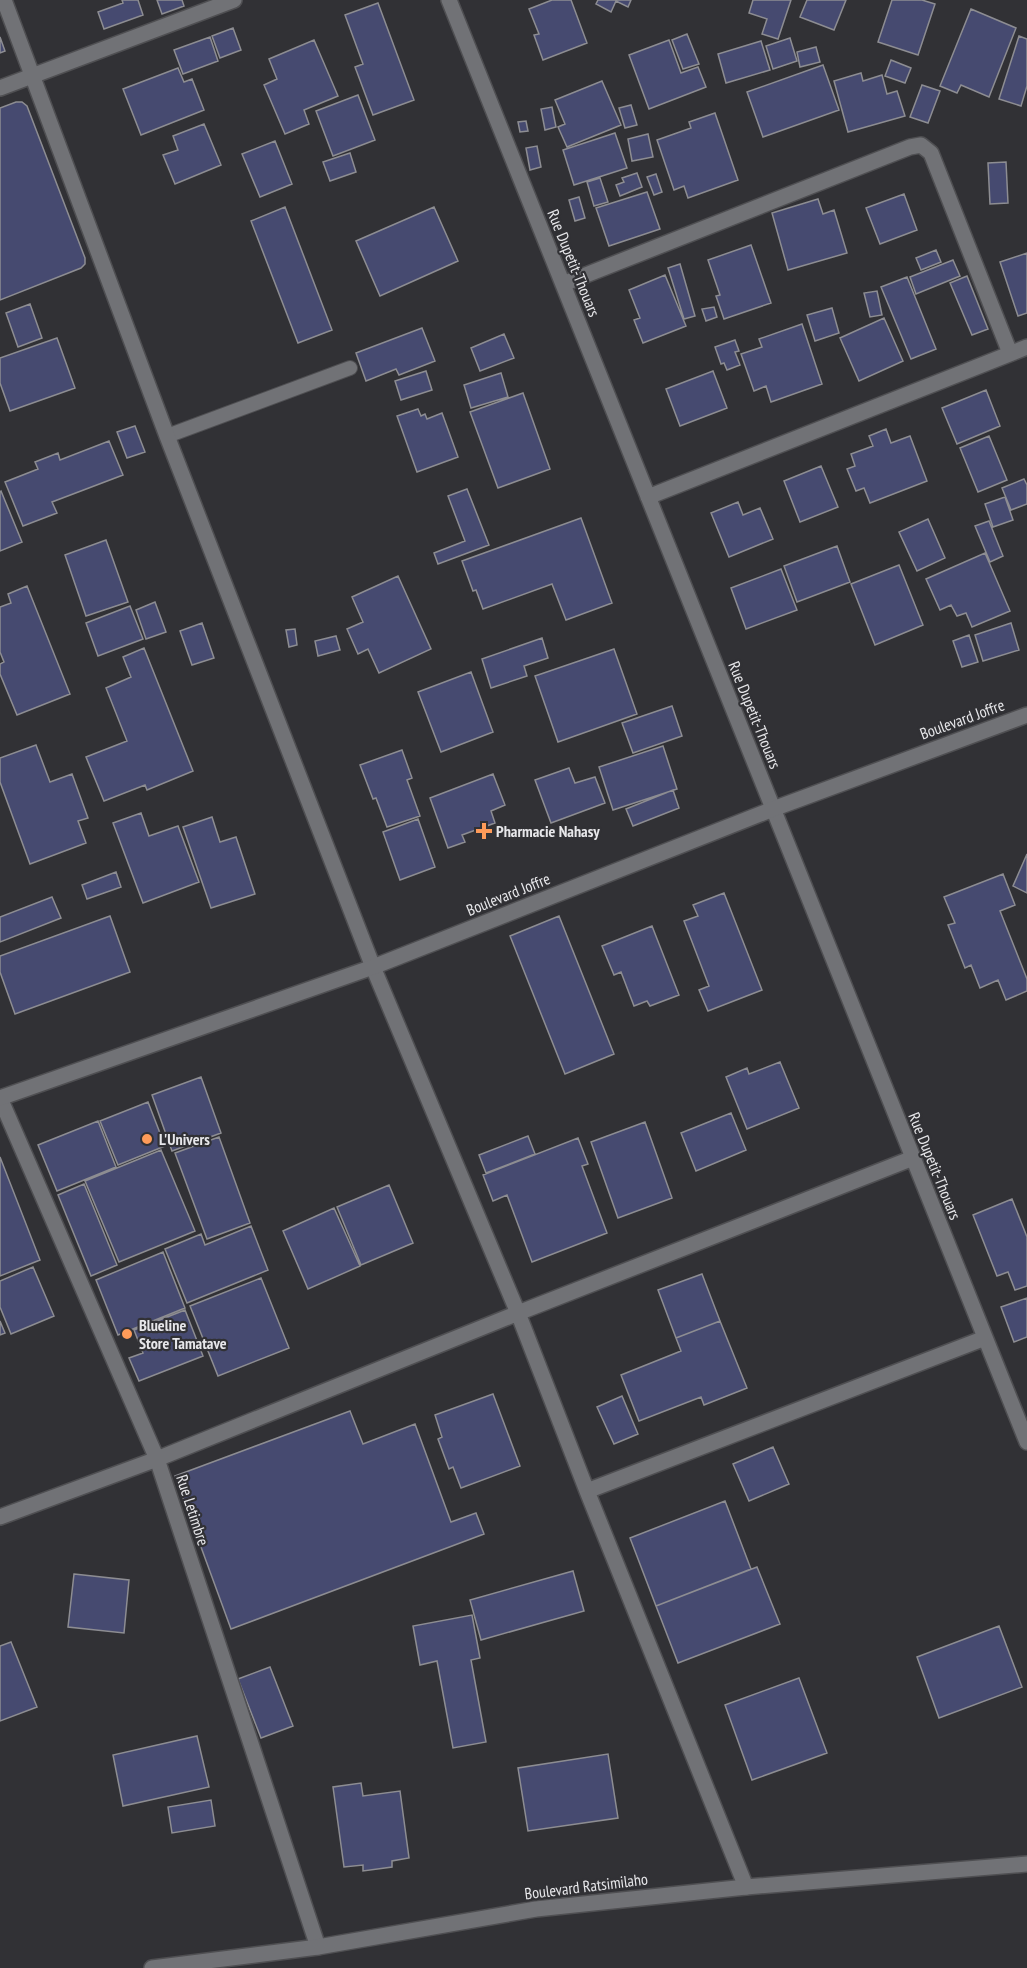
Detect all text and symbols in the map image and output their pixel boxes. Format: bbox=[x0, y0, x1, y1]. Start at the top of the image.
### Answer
street label: Rue Dupetit-Thouars bbox=[543, 206, 605, 320]
street label: Rue Dupetit-Thouars bbox=[724, 658, 786, 772]
street label: Boulevard Joffre bbox=[917, 694, 1007, 744]
place label: Pharmacie Nahasy bbox=[496, 821, 600, 841]
marker: Pharmacie Nahasy bbox=[477, 824, 491, 838]
street label: Boulevard Joffre bbox=[463, 868, 553, 920]
street label: Rue Dupetit-Thouars bbox=[904, 1109, 966, 1223]
place label: L'Univers bbox=[159, 1129, 210, 1149]
marker: L'Univers bbox=[140, 1132, 154, 1146]
place label: Blueline Store Tamatave bbox=[139, 1315, 227, 1353]
marker: Blueline Store Tamatave bbox=[120, 1327, 134, 1341]
street label: Rue Letimbre bbox=[172, 1472, 214, 1548]
street label: Boulevard Ratsimilaho bbox=[523, 1869, 649, 1903]

